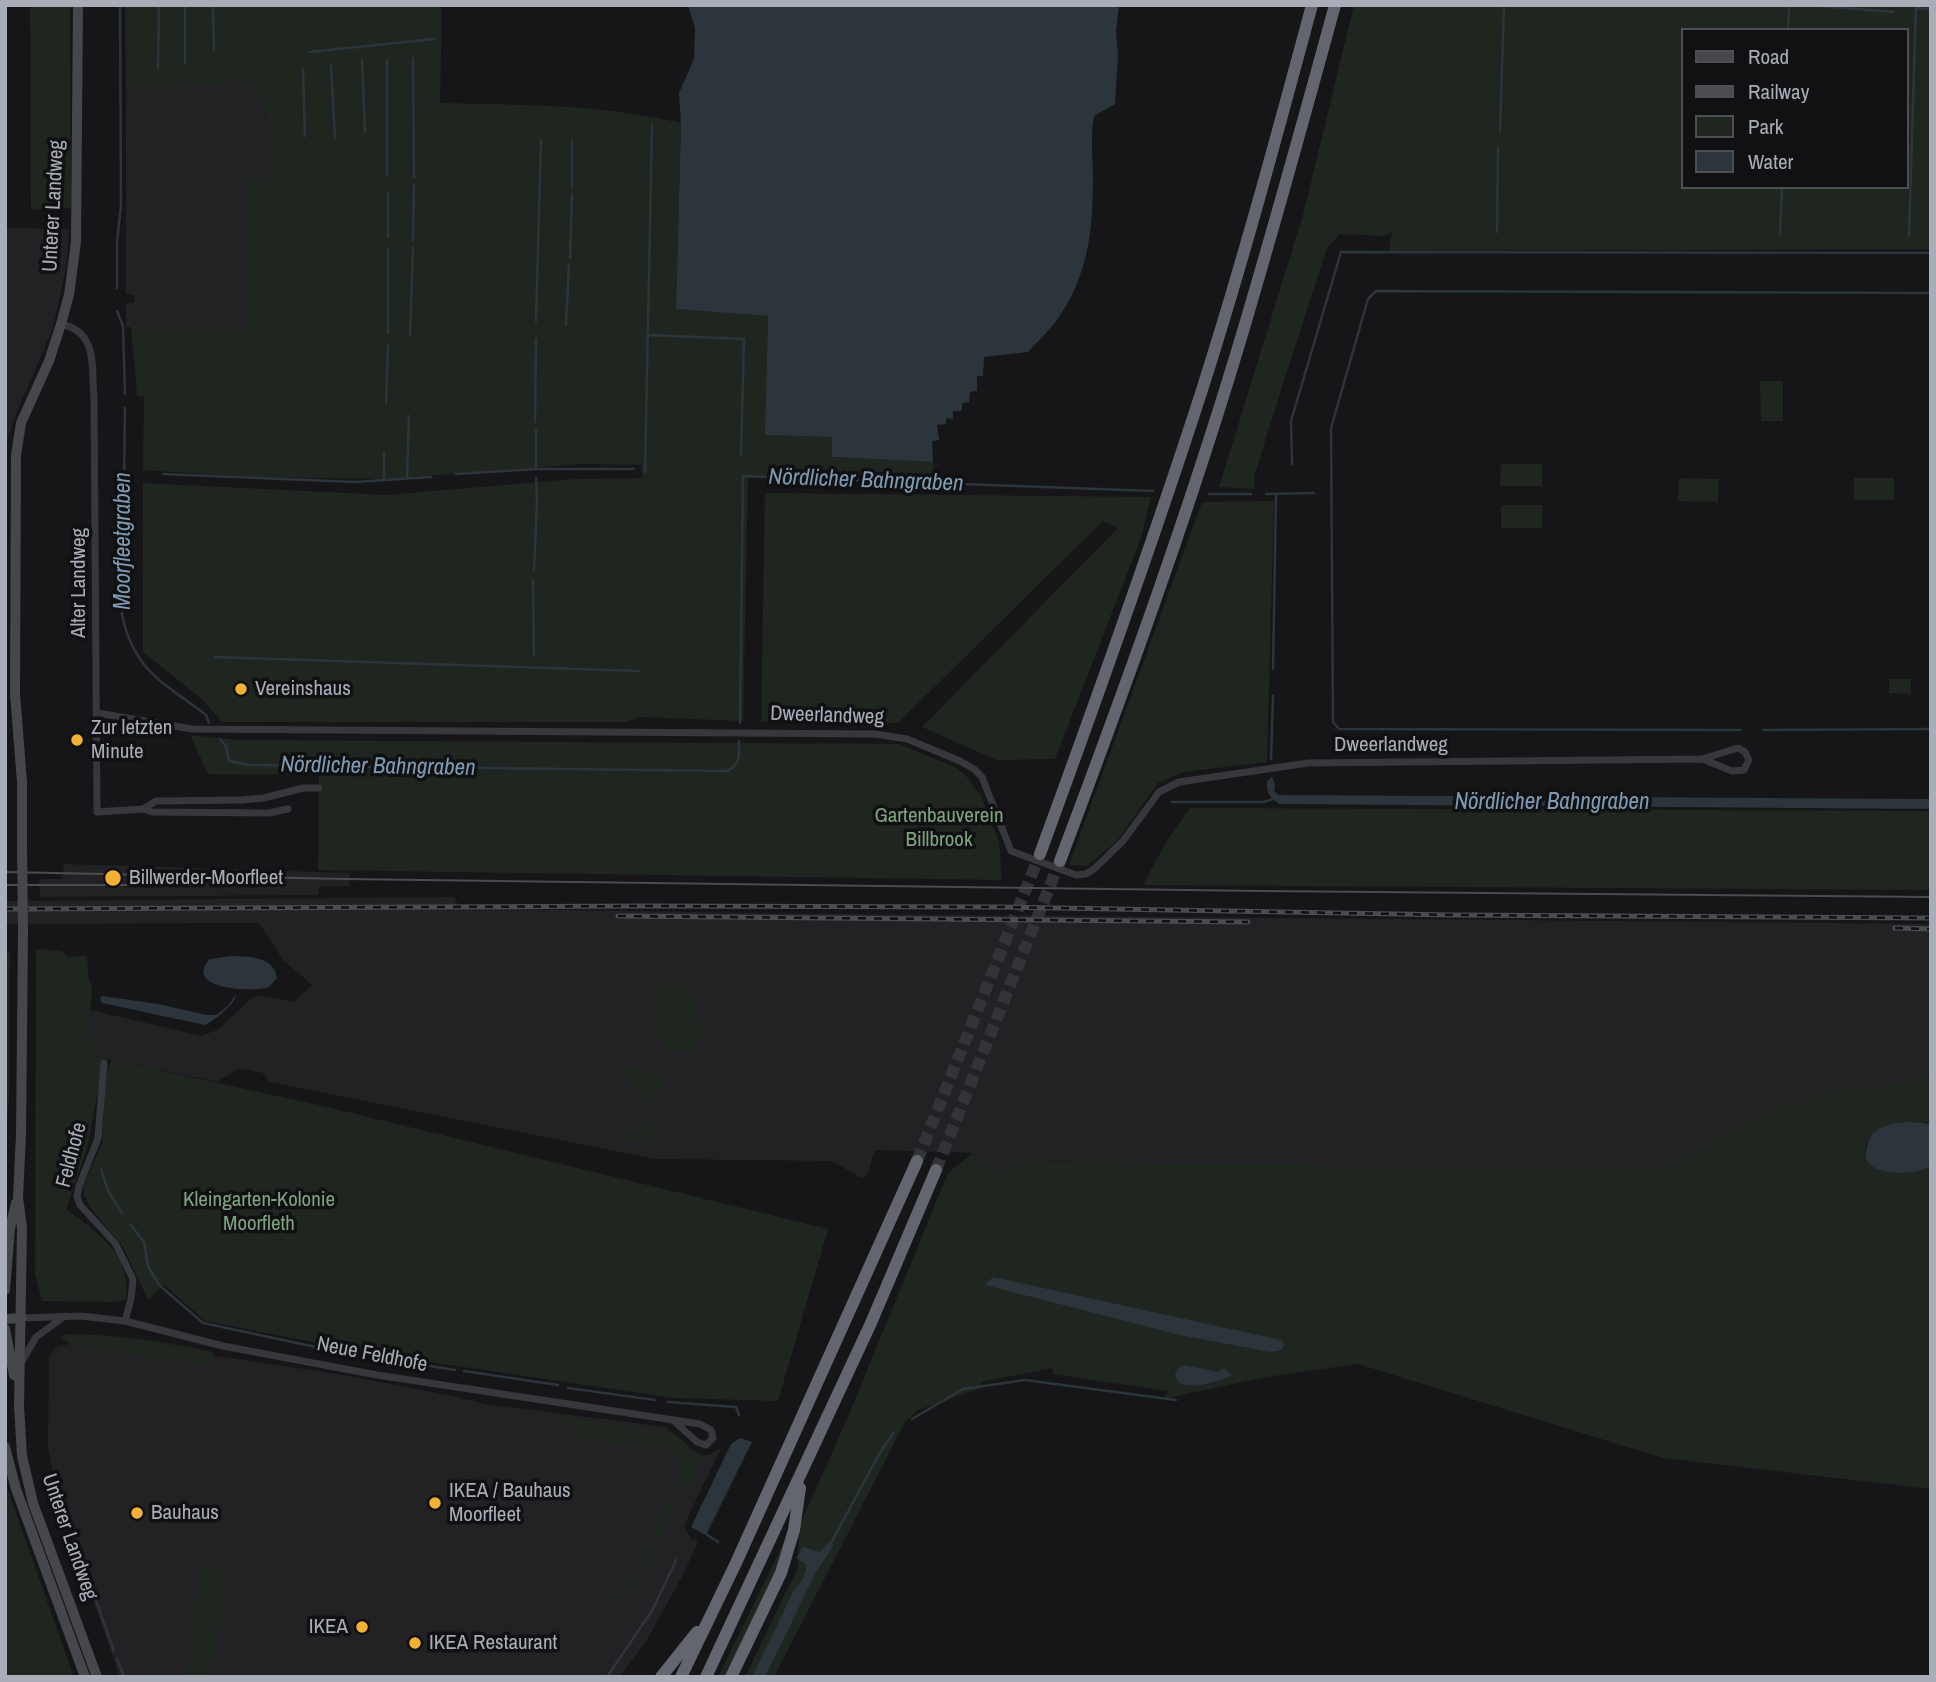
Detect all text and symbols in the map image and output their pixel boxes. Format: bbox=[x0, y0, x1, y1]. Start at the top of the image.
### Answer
legend bbox=[1680, 28, 1908, 189]
text: Road bbox=[1748, 42, 1789, 71]
text: Railway bbox=[1748, 77, 1809, 106]
text: Park bbox=[1748, 112, 1783, 141]
street label: Unterer Landweg bbox=[38, 139, 70, 273]
text: Water bbox=[1748, 147, 1793, 176]
water label: Nördlicher Bahngraben bbox=[768, 464, 964, 498]
water label: Moorfleetgraben bbox=[110, 472, 138, 610]
street label: Alter Landweg bbox=[66, 528, 92, 638]
place label: Vereinshaus bbox=[255, 676, 351, 702]
marker: Vereinshaus bbox=[233, 681, 249, 697]
street label: Dweerlandweg bbox=[770, 701, 884, 731]
place label: Zur letzten Minute bbox=[91, 715, 172, 765]
marker: Zur letzten Minute bbox=[69, 732, 85, 748]
street label: Dweerlandweg bbox=[1334, 732, 1448, 758]
water label: Nördlicher Bahngraben bbox=[280, 752, 476, 782]
water label: Nördlicher Bahngraben bbox=[1455, 789, 1649, 817]
park label: Gartenbauverein Billbrook bbox=[874, 803, 1004, 853]
place label: Billwerder-Moorfleet bbox=[129, 865, 283, 891]
marker: Billwerder-Moorfleet bbox=[103, 868, 123, 888]
street label: Feldhofe bbox=[51, 1120, 93, 1190]
park label: Kleingarten-Kolonie Moorfleth bbox=[183, 1187, 335, 1237]
street label: Neue Feldhofe bbox=[315, 1332, 429, 1378]
street label: Unterer Landweg bbox=[36, 1470, 102, 1604]
place label: IKEA / Bauhaus Moorfleet bbox=[449, 1478, 571, 1528]
marker: IKEA / Bauhaus Moorfleet bbox=[427, 1495, 443, 1511]
place label: Bauhaus bbox=[151, 1500, 219, 1526]
marker: Bauhaus bbox=[129, 1505, 145, 1521]
place label: IKEA bbox=[309, 1614, 348, 1640]
marker: IKEA bbox=[354, 1619, 370, 1635]
place label: IKEA Restaurant bbox=[429, 1630, 557, 1656]
marker: IKEA Restaurant bbox=[407, 1635, 423, 1651]

